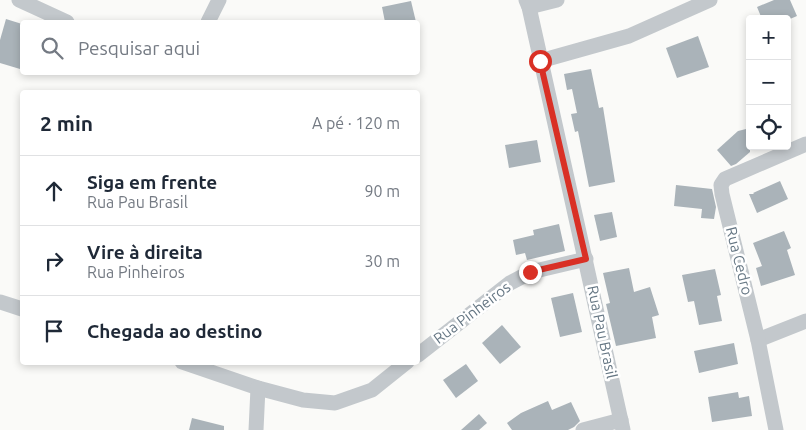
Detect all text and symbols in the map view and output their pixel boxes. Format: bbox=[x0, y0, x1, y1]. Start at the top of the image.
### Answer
map controls bbox=[746, 15, 791, 150]
button: + bbox=[746, 15, 791, 60]
search box bbox=[20, 20, 420, 75]
icon: search bbox=[38, 34, 66, 62]
text: Pesquisar aqui bbox=[78, 37, 200, 59]
route start bbox=[529, 50, 552, 73]
button: − bbox=[746, 60, 791, 105]
button: locate bbox=[746, 105, 791, 150]
text: 2 min bbox=[40, 111, 93, 135]
text: A pé · 120 m bbox=[312, 114, 400, 132]
text: Siga em frente bbox=[87, 171, 217, 193]
icon: ahead bbox=[40, 177, 68, 205]
text: 90 m bbox=[364, 182, 400, 200]
text: Rua Pau Brasil bbox=[87, 193, 188, 211]
street label: Rua Cedro bbox=[723, 225, 756, 297]
text: Vire à direita bbox=[87, 241, 203, 263]
icon: right bbox=[40, 247, 68, 275]
text: 30 m bbox=[364, 252, 400, 270]
route end bbox=[519, 261, 542, 284]
text: Rua Pinheiros bbox=[87, 263, 185, 281]
street label: Rua Pinheiros bbox=[430, 278, 513, 347]
street label: Rua Pau Brasil bbox=[584, 284, 621, 380]
icon: arrive bbox=[40, 317, 68, 345]
text: Chegada ao destino bbox=[87, 320, 263, 342]

